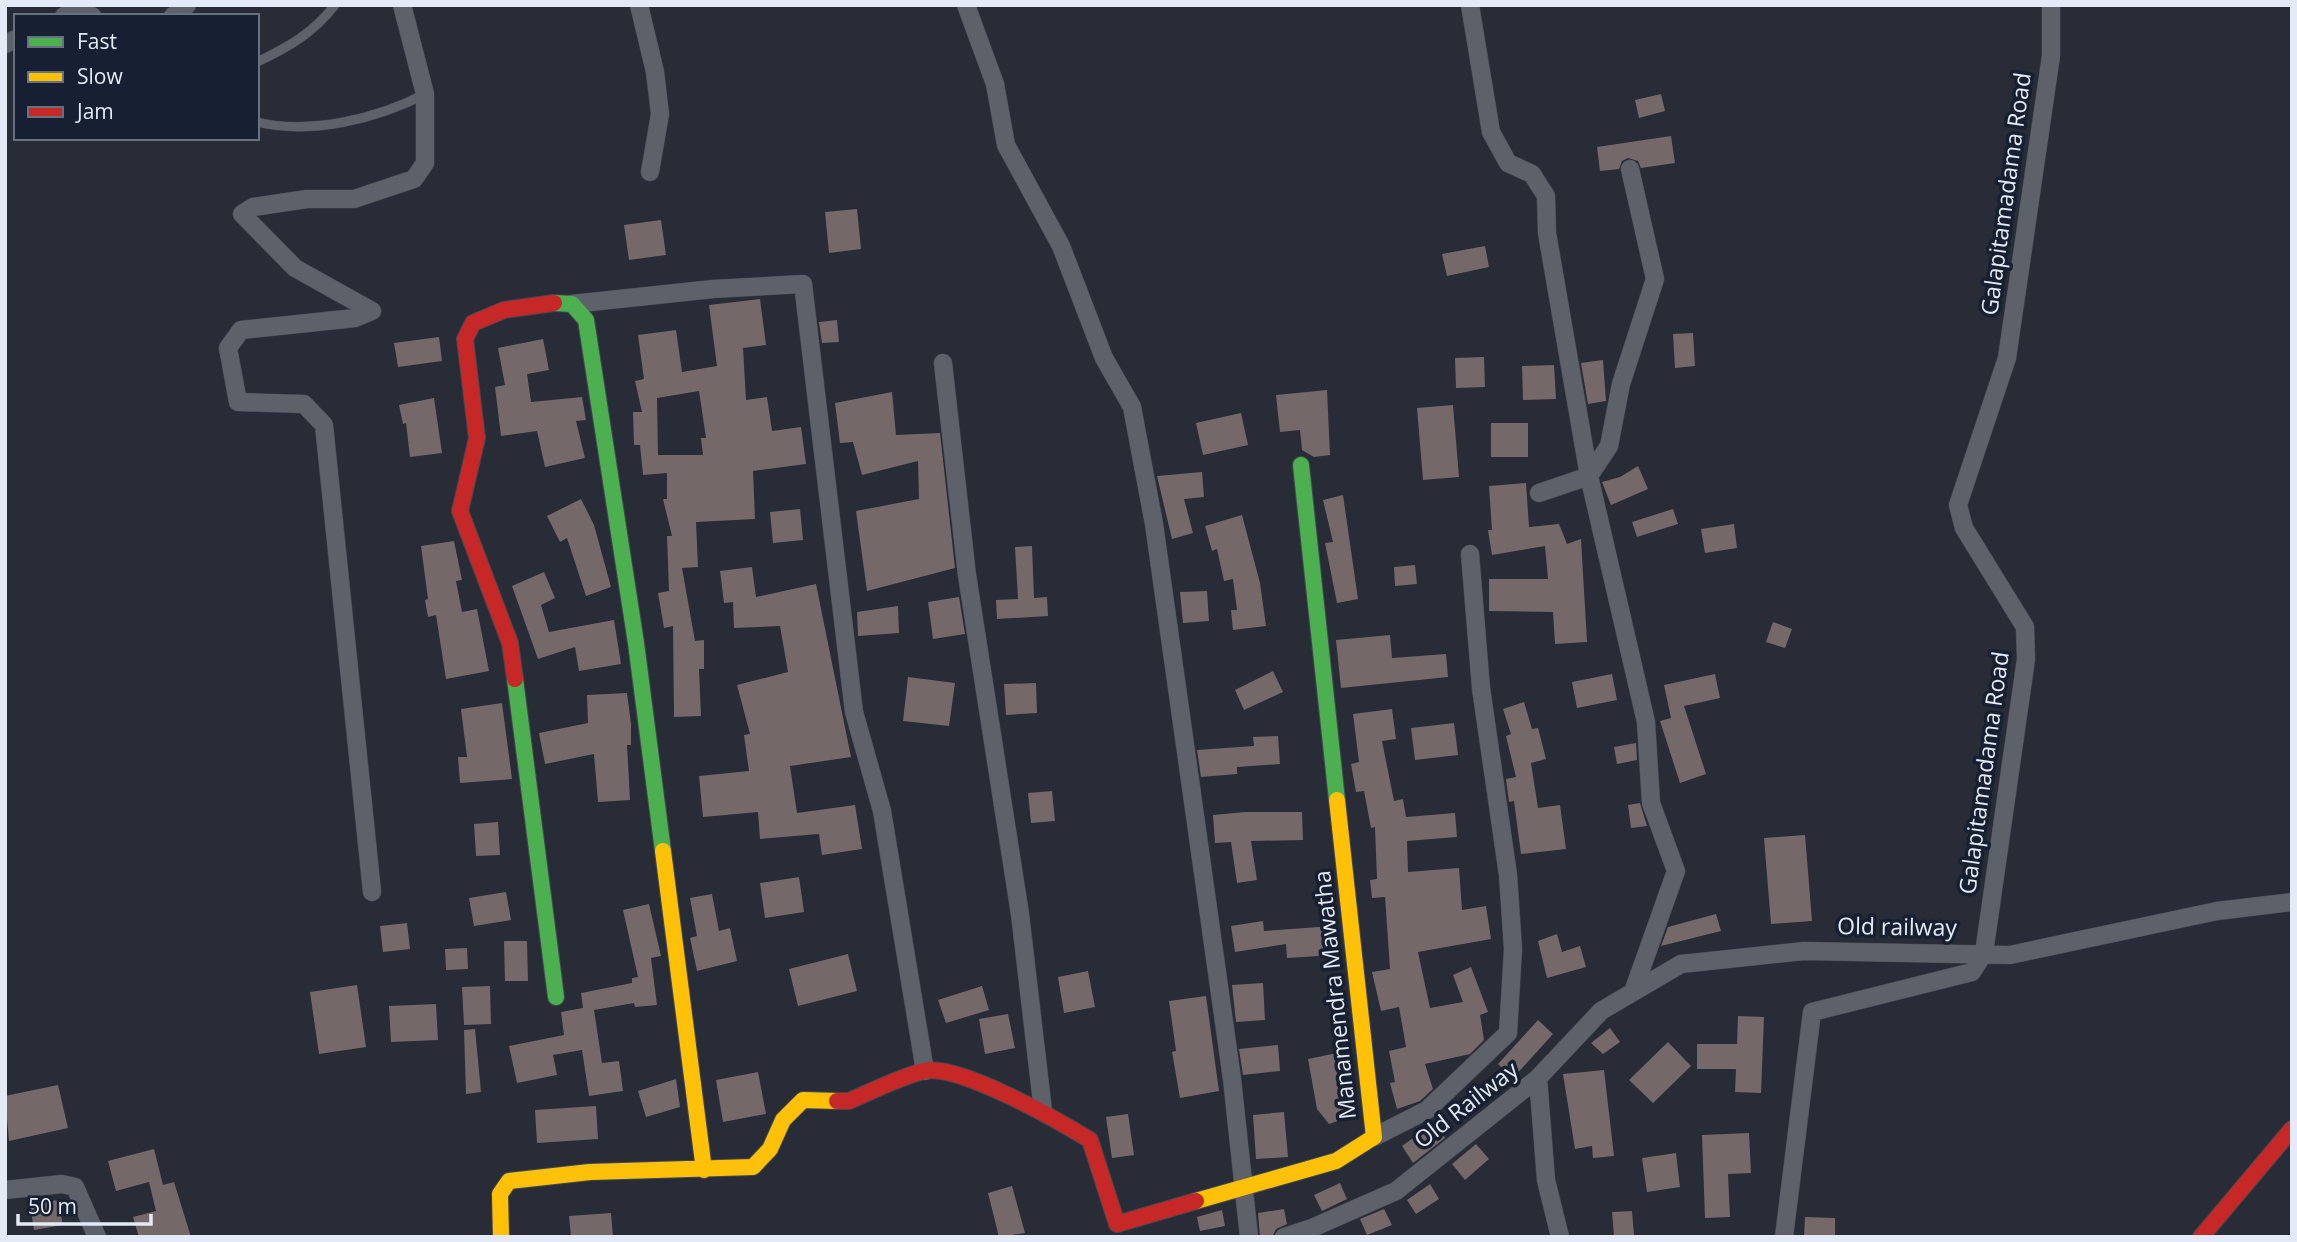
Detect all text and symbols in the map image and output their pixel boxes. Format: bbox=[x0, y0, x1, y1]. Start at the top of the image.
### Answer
legend bbox=[14, 14, 259, 140]
text: Fast bbox=[77, 27, 117, 55]
text: Slow bbox=[77, 62, 123, 90]
street label: Galapitamadama Road bbox=[1972, 70, 2038, 317]
text: Jam bbox=[75, 97, 114, 125]
street label: Galapitamadama Road bbox=[1950, 649, 2016, 896]
street label: Manamendra Mawatha bbox=[1305, 869, 1363, 1121]
street label: Old railway bbox=[1837, 909, 1958, 943]
street label: Old Railway bbox=[1406, 1053, 1525, 1155]
scale bar bbox=[18, 1182, 150, 1226]
text: 50 m bbox=[28, 1192, 77, 1220]

